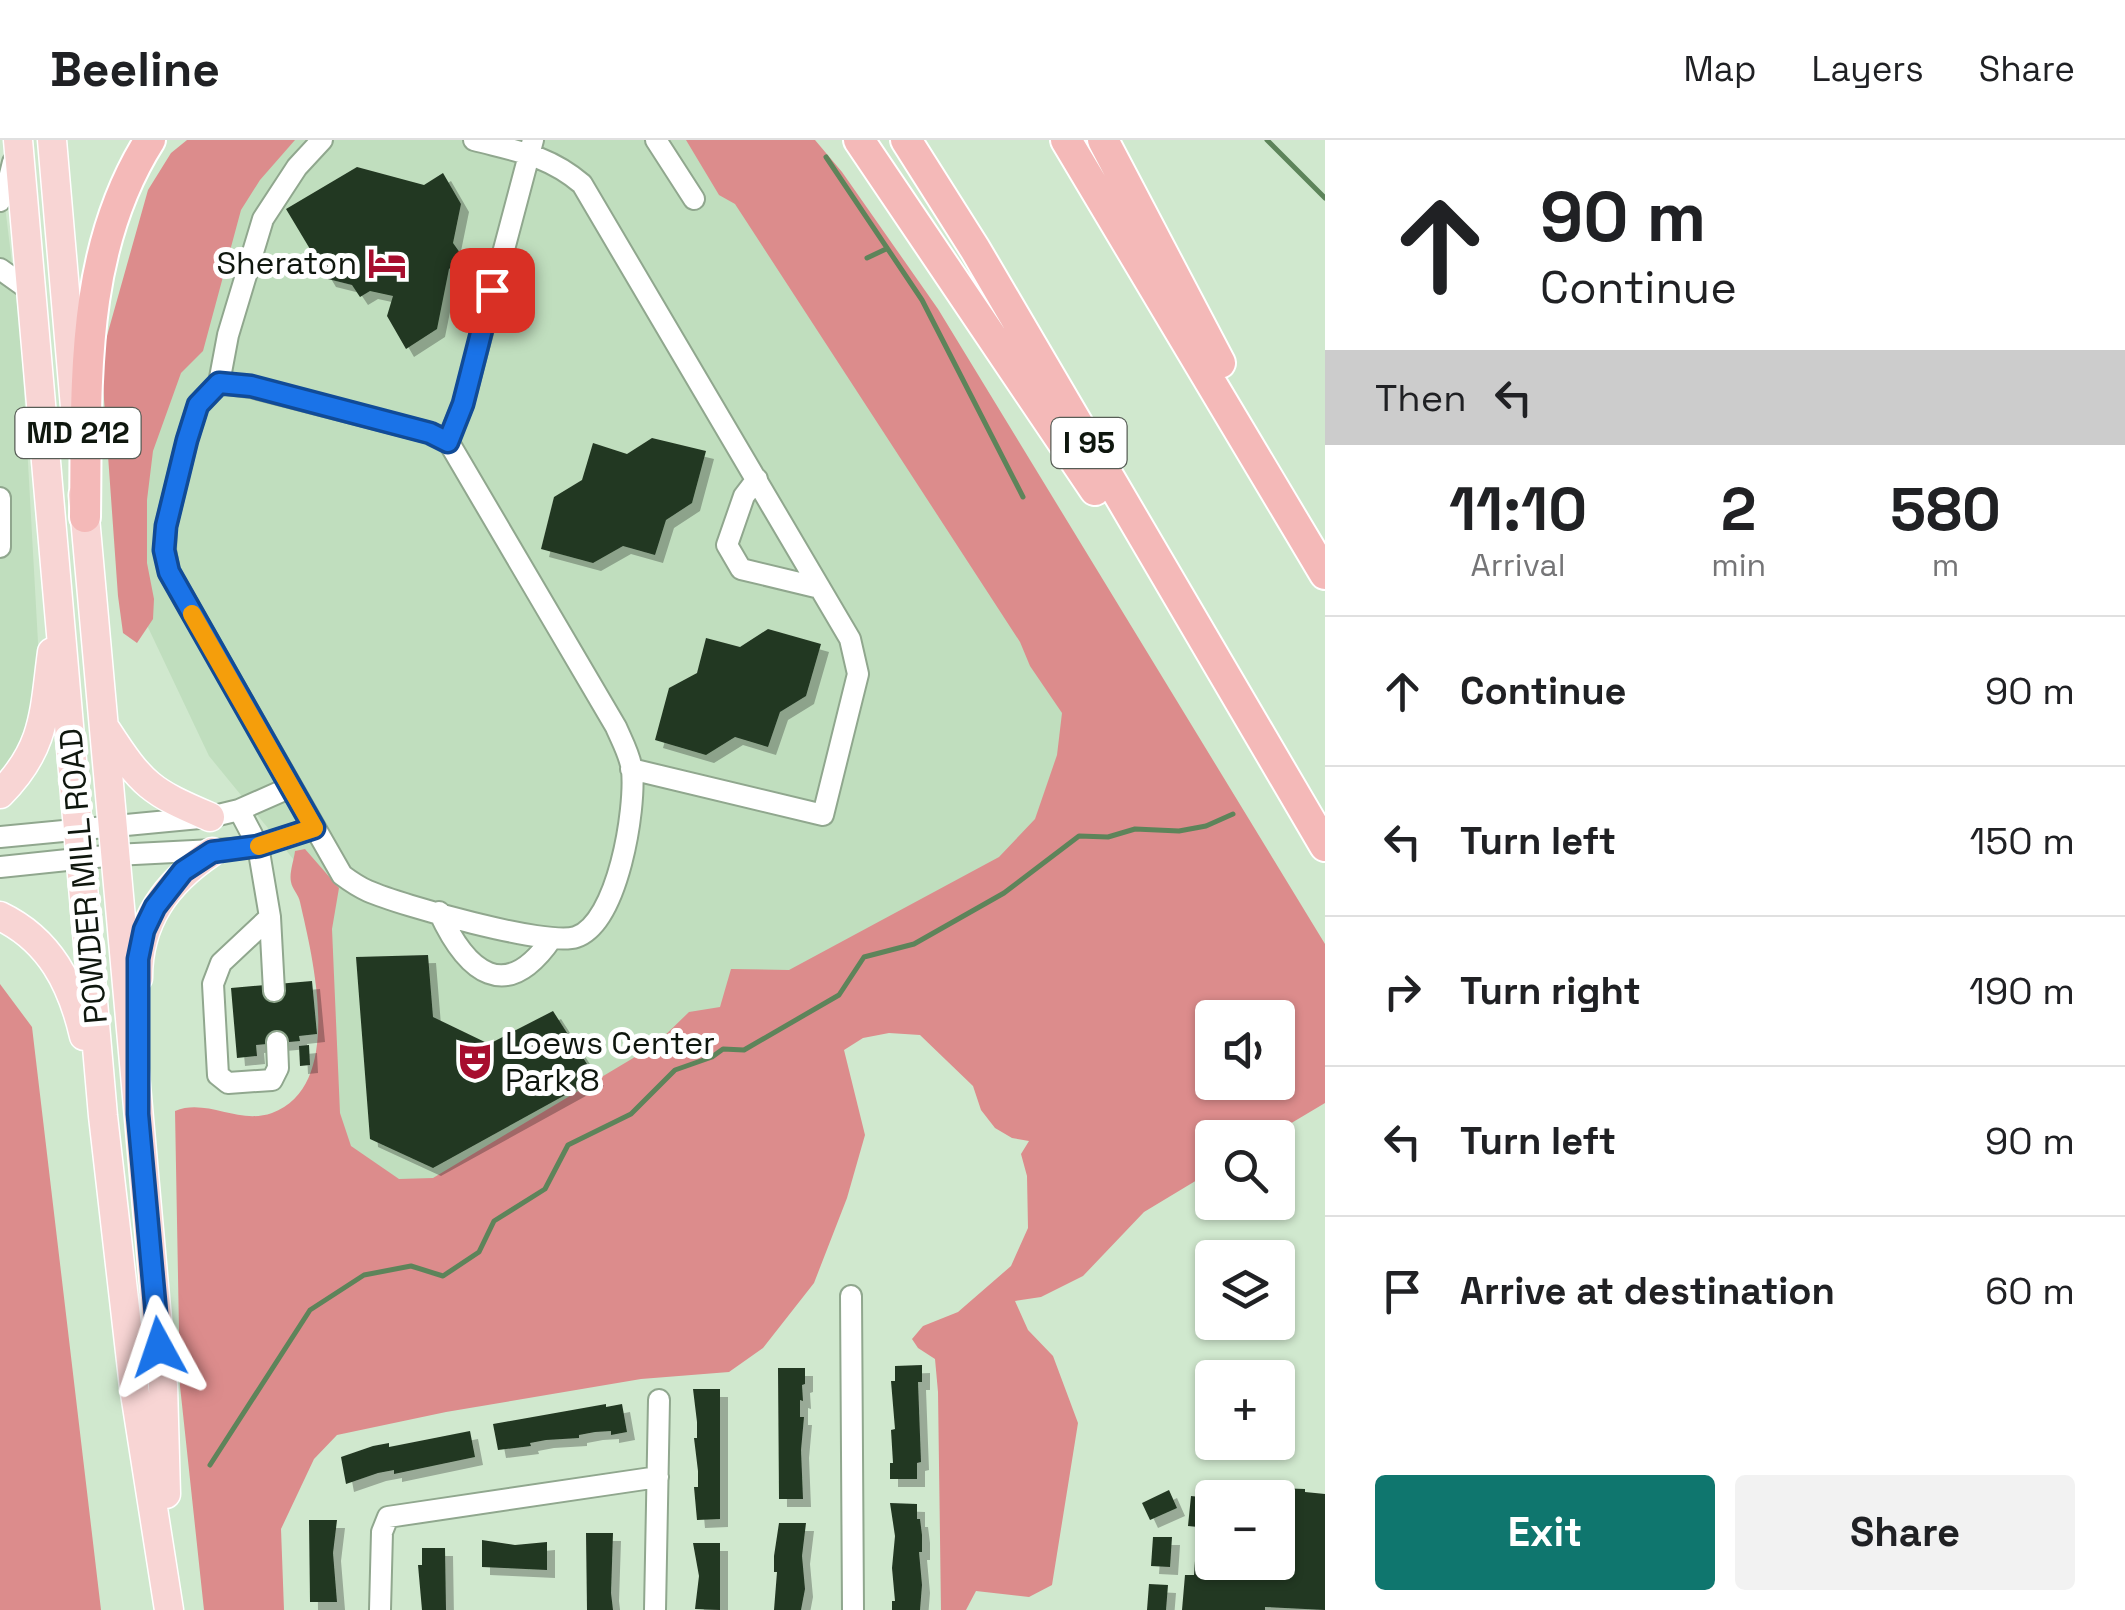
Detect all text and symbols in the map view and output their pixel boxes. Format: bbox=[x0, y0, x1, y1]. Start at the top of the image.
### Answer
text: Beeline bbox=[50, 39, 220, 100]
text: Map bbox=[1683, 47, 1756, 91]
text: Layers bbox=[1811, 47, 1924, 91]
text: Share bbox=[1979, 47, 2075, 91]
text: 90 m bbox=[1540, 172, 1706, 261]
icon: ahead bbox=[1375, 180, 1505, 310]
hotel icon: Sheraton bbox=[366, 242, 408, 284]
place label: Sheraton bbox=[216, 243, 357, 283]
pin bbox=[450, 248, 535, 333]
text: Continue bbox=[1540, 259, 1737, 316]
icon: arrive bbox=[465, 263, 520, 318]
icon: left bbox=[1486, 370, 1541, 425]
text: Then bbox=[1375, 374, 1466, 422]
road number: MD 212 bbox=[15, 408, 140, 458]
road number: I 95 bbox=[1052, 418, 1126, 468]
text: 11:10 bbox=[1449, 471, 1587, 548]
text: 2 bbox=[1721, 471, 1756, 548]
text: 580 bbox=[1890, 471, 2001, 548]
text: Arrival bbox=[1471, 545, 1566, 585]
text: min bbox=[1711, 545, 1766, 585]
text: m bbox=[1932, 545, 1959, 585]
icon: ahead bbox=[1375, 664, 1430, 719]
text: Continue bbox=[1460, 667, 1626, 715]
text: 90 m bbox=[1985, 667, 2075, 715]
street label: POWDER MILL ROAD bbox=[50, 727, 116, 1025]
icon: left bbox=[1375, 814, 1430, 869]
text: Turn left bbox=[1460, 817, 1616, 865]
text: 150 m bbox=[1970, 817, 2075, 865]
icon: right bbox=[1375, 964, 1430, 1019]
text: Turn right bbox=[1460, 967, 1641, 1015]
text: 190 m bbox=[1969, 967, 2075, 1015]
map controls bbox=[1195, 1000, 1295, 1580]
button: sound bbox=[1195, 1000, 1295, 1100]
place label: Loews Center Park 8 bbox=[505, 1023, 715, 1100]
theatre icon: Loews Center Park 8 bbox=[454, 1040, 496, 1082]
icon: left bbox=[1375, 1114, 1430, 1169]
text: Turn left bbox=[1460, 1117, 1616, 1165]
text: 90 m bbox=[1985, 1117, 2075, 1165]
button: search bbox=[1195, 1120, 1295, 1220]
button: layers bbox=[1195, 1240, 1295, 1340]
icon: arrive bbox=[1375, 1264, 1430, 1319]
text: Arrive at destination bbox=[1460, 1267, 1835, 1315]
text: 60 m bbox=[1985, 1267, 2075, 1315]
position arrow bbox=[107, 1295, 211, 1399]
button: + bbox=[1195, 1360, 1295, 1460]
button: Exit bbox=[1375, 1475, 1715, 1590]
button: Share bbox=[1735, 1475, 2075, 1590]
button: − bbox=[1195, 1480, 1295, 1580]

